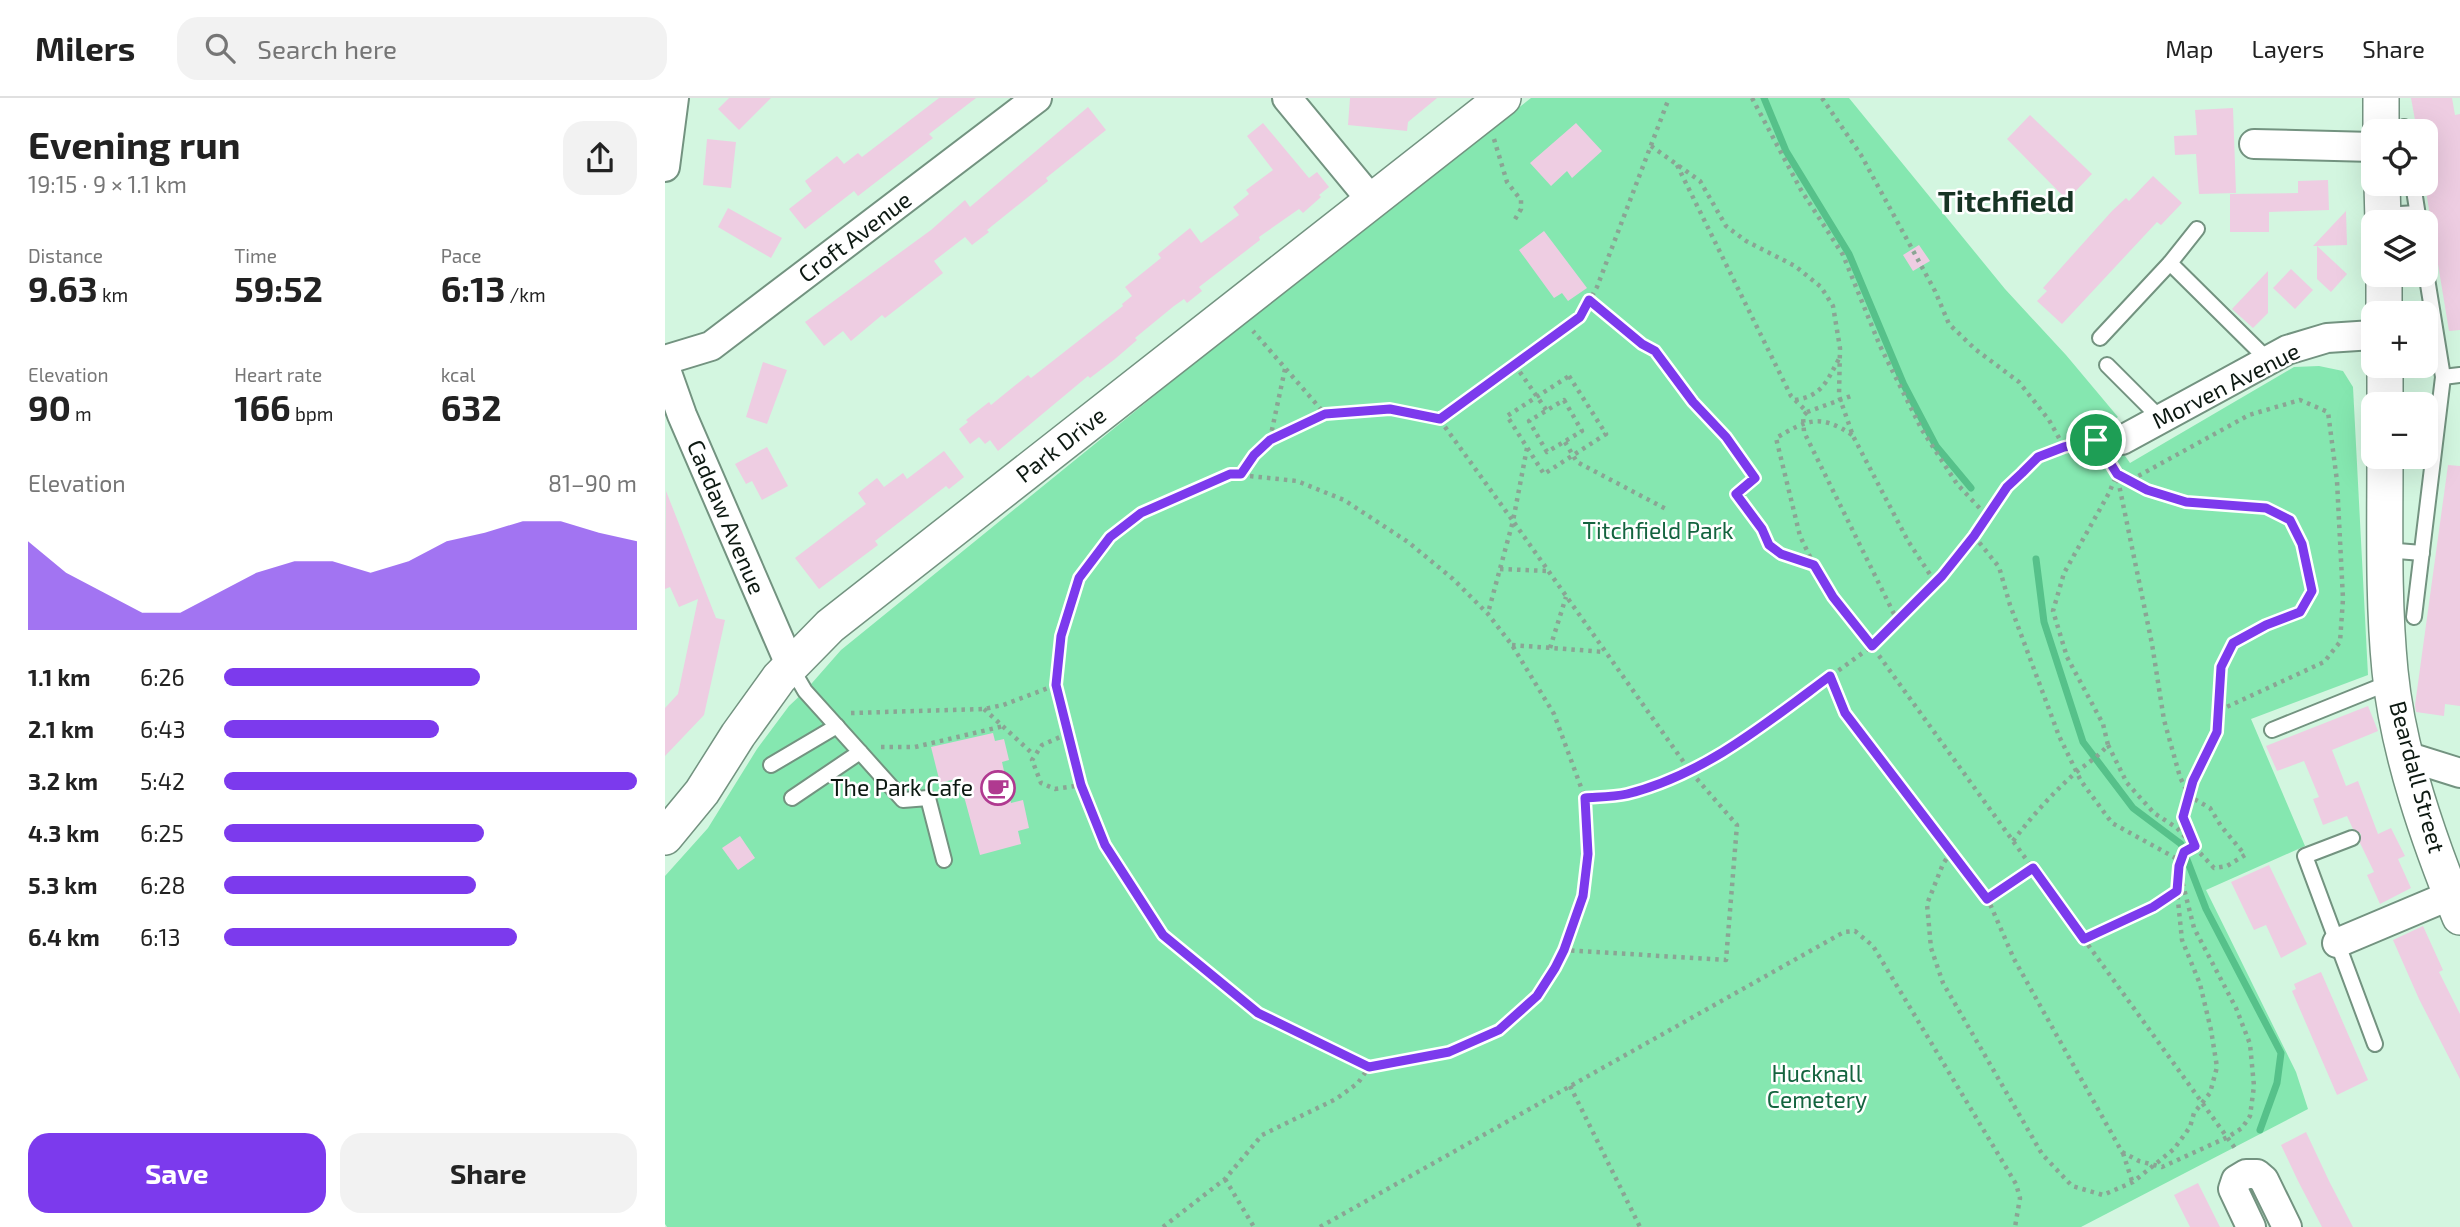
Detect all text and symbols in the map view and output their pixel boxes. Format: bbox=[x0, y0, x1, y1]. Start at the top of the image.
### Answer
search box bbox=[177, 17, 667, 80]
text: Milers bbox=[35, 28, 135, 68]
icon: search bbox=[201, 29, 239, 67]
text: Search here bbox=[257, 33, 397, 64]
text: Map bbox=[2165, 34, 2213, 63]
text: Layers bbox=[2251, 34, 2324, 63]
text: Share bbox=[2362, 34, 2425, 63]
map controls bbox=[2361, 119, 2438, 469]
button: locate bbox=[2361, 119, 2438, 196]
text: Evening run bbox=[28, 121, 241, 167]
button: share bbox=[563, 121, 637, 195]
text: 19:15 · 9 × 1.1 km bbox=[28, 170, 187, 198]
district label: Titchfield bbox=[1938, 182, 2074, 218]
street label: Croft Avenue bbox=[792, 185, 916, 288]
button: layers bbox=[2361, 210, 2438, 287]
text: Distance bbox=[28, 244, 103, 267]
text: Time bbox=[234, 244, 277, 267]
text: Pace bbox=[441, 244, 482, 267]
text: 9.63 bbox=[28, 267, 98, 309]
text: 59:52 bbox=[234, 267, 323, 309]
text: 6:13 bbox=[441, 267, 505, 309]
text: km bbox=[98, 283, 128, 306]
text: /km bbox=[505, 283, 546, 306]
button: + bbox=[2361, 301, 2438, 378]
street label: Morven Avenue bbox=[2147, 336, 2304, 434]
text: Elevation bbox=[28, 363, 109, 386]
text: Heart rate bbox=[234, 363, 322, 386]
text: kcal bbox=[441, 363, 475, 386]
text: 90 bbox=[28, 386, 71, 428]
text: 166 bbox=[234, 386, 291, 428]
text: 632 bbox=[441, 386, 502, 428]
button: − bbox=[2361, 392, 2438, 469]
street label: Park Drive bbox=[1010, 400, 1111, 488]
text: m bbox=[71, 402, 92, 425]
text: bpm bbox=[291, 402, 333, 425]
pin bbox=[2066, 410, 2126, 470]
icon: arrive bbox=[2077, 421, 2115, 459]
street label: Caddaw Avenue bbox=[682, 435, 772, 598]
text: Elevation bbox=[28, 469, 126, 497]
text: 81–90 m bbox=[548, 469, 637, 497]
park label: Titchfield Park bbox=[1583, 516, 1734, 544]
text: 1.1 km bbox=[28, 663, 91, 691]
text: 6:26 bbox=[140, 663, 185, 691]
street label: Beardall Street bbox=[2384, 698, 2452, 856]
text: 2.1 km bbox=[28, 715, 94, 743]
text: 6:43 bbox=[140, 715, 186, 743]
text: 3.2 km bbox=[28, 767, 98, 795]
text: 5:42 bbox=[140, 767, 185, 795]
cafe icon: The Park Cafe bbox=[979, 769, 1017, 807]
place label: The Park Cafe bbox=[830, 773, 973, 801]
text: 4.3 km bbox=[28, 819, 99, 847]
text: 6:25 bbox=[140, 819, 184, 847]
text: 5.3 km bbox=[28, 871, 97, 899]
text: 6:28 bbox=[140, 871, 185, 899]
text: 6.4 km bbox=[28, 923, 100, 951]
text: 6:13 bbox=[140, 923, 181, 951]
park label: Hucknall Cemetery bbox=[1767, 1059, 1867, 1113]
button: Save bbox=[28, 1133, 326, 1213]
button: Share bbox=[340, 1133, 637, 1213]

